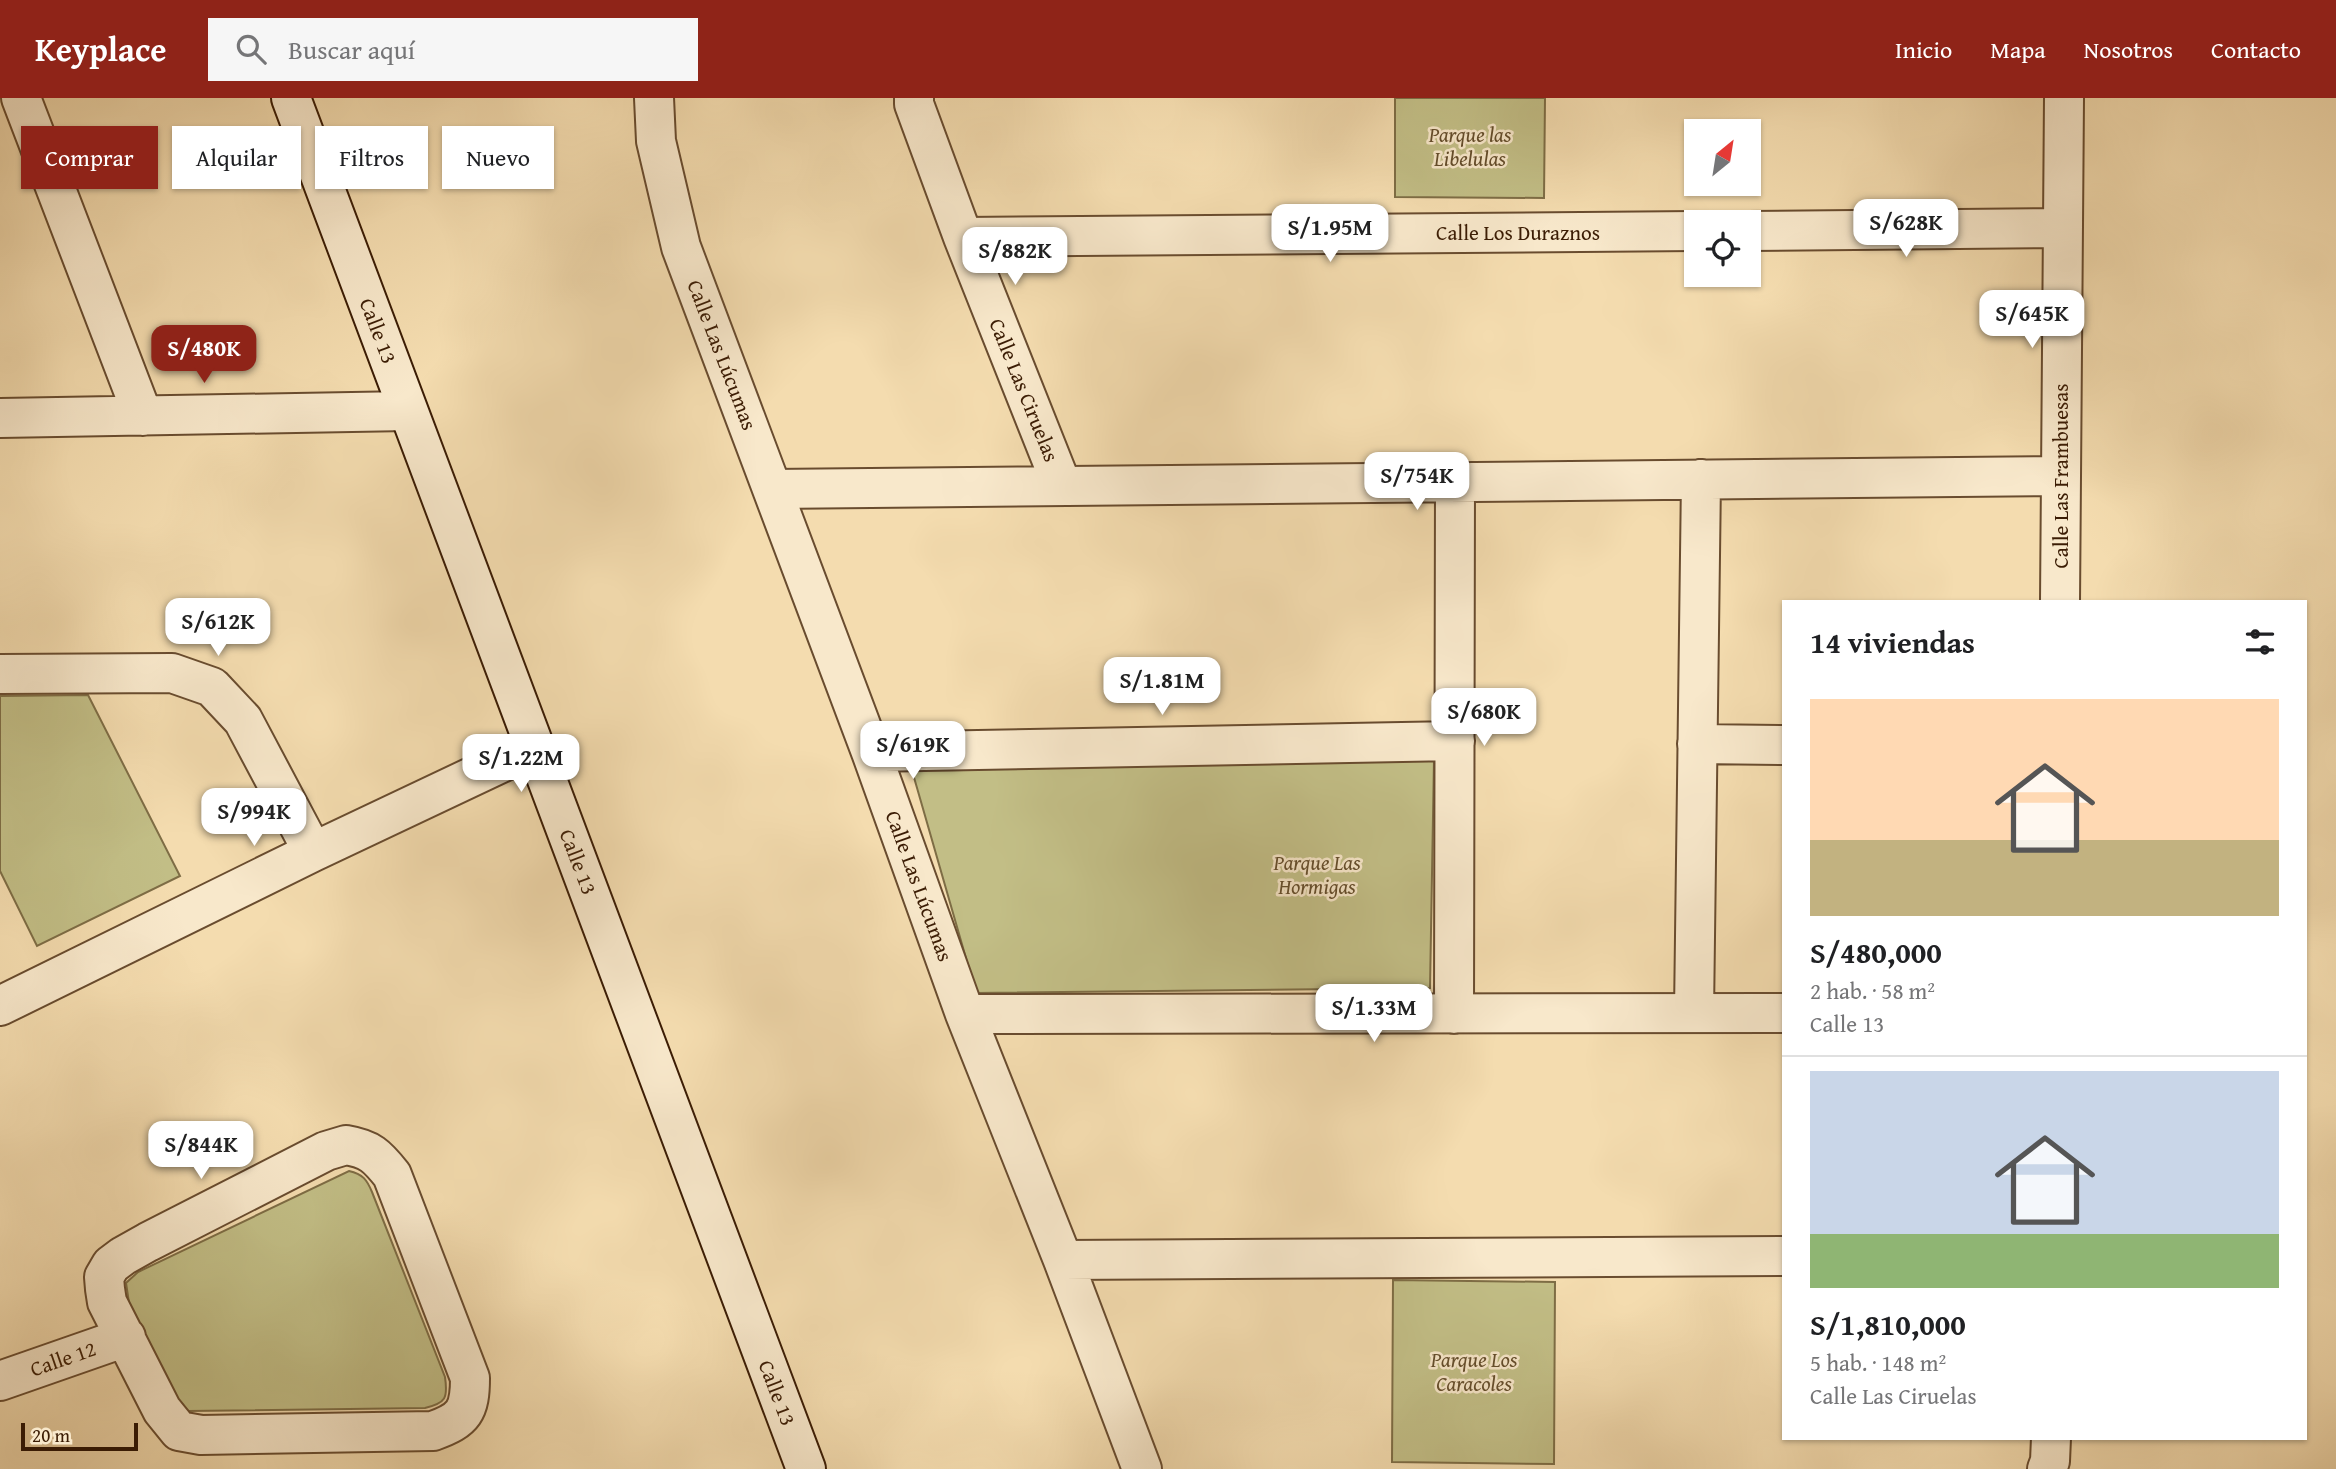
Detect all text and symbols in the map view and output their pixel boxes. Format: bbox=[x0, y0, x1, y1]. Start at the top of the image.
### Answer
search box bbox=[208, 18, 698, 81]
text: Keyplace bbox=[35, 25, 166, 73]
icon: search bbox=[232, 30, 270, 68]
text: Buscar aquí bbox=[288, 30, 415, 69]
text: Inicio bbox=[1895, 32, 1952, 67]
text: Mapa bbox=[1990, 32, 2046, 67]
text: Nosotros bbox=[2084, 32, 2173, 67]
text: Contacto bbox=[2211, 32, 2301, 67]
park label: Parque las Libelulas bbox=[1428, 119, 1512, 174]
north arrow bbox=[1684, 119, 1760, 196]
map controls bbox=[1684, 119, 1761, 287]
chip: Comprar bbox=[21, 126, 158, 189]
chip: Alquilar bbox=[172, 126, 301, 189]
chip: Filtros bbox=[315, 126, 428, 189]
chip: Nuevo bbox=[442, 126, 554, 189]
pin: S/628K bbox=[1849, 200, 1963, 259]
pin: S/1.95M bbox=[1265, 204, 1395, 264]
text: S/628K bbox=[1869, 205, 1943, 238]
text: S/1.95M bbox=[1287, 210, 1373, 243]
button: locate bbox=[1684, 210, 1761, 287]
street label: Calle Los Duraznos bbox=[1436, 217, 1600, 248]
pin: S/882K bbox=[958, 228, 1072, 287]
text: S/882K bbox=[978, 233, 1052, 266]
street label: Calle Las Lúcumas bbox=[680, 275, 765, 434]
pin: S/645K bbox=[1975, 290, 2089, 350]
street label: Calle 13 bbox=[352, 294, 405, 368]
text: S/645K bbox=[1995, 296, 2069, 329]
street label: Calle Las Ciruelas bbox=[982, 314, 1067, 466]
pin: S/480K bbox=[147, 326, 261, 385]
text: S/480K bbox=[167, 331, 241, 364]
street label: Calle Las Frambuesas bbox=[2045, 383, 2076, 569]
pin: S/754K bbox=[1360, 452, 1474, 512]
text: S/754K bbox=[1380, 458, 1454, 491]
pin: S/612K bbox=[161, 598, 275, 658]
text: S/612K bbox=[181, 604, 255, 637]
text: 14 viviendas bbox=[1810, 620, 1975, 664]
icon: filters bbox=[2241, 623, 2279, 661]
pin: S/1.81M bbox=[1097, 658, 1227, 717]
text: S/1.81M bbox=[1119, 663, 1205, 696]
pin: S/680K bbox=[1427, 688, 1541, 748]
text: S/680K bbox=[1447, 694, 1521, 727]
pin: S/619K bbox=[856, 722, 970, 781]
text: S/619K bbox=[876, 727, 950, 760]
pin: S/1.22M bbox=[456, 734, 586, 794]
text: S/1.22M bbox=[478, 740, 564, 773]
icon: home bbox=[1982, 745, 2108, 871]
pin: S/994K bbox=[197, 788, 311, 848]
text: S/994K bbox=[217, 794, 291, 827]
street label: Calle Las Lúcumas bbox=[878, 806, 961, 966]
street label: Calle 13 bbox=[552, 825, 605, 899]
park label: Parque Las Hormigas bbox=[1272, 847, 1361, 902]
text: S/480,000 bbox=[1810, 930, 1942, 974]
text: 2 hab. · 58 m² bbox=[1810, 974, 1935, 1007]
pin: S/1.33M bbox=[1309, 984, 1439, 1044]
text: S/1.33M bbox=[1331, 990, 1417, 1023]
text: Calle 13 bbox=[1810, 1007, 1884, 1040]
icon: home bbox=[1982, 1117, 2108, 1243]
pin: S/844K bbox=[144, 1122, 258, 1181]
text: S/844K bbox=[164, 1127, 238, 1160]
text: S/1,810,000 bbox=[1810, 1302, 1966, 1346]
street label: Calle 12 bbox=[26, 1333, 100, 1384]
park label: Parque Los Caracoles bbox=[1430, 1344, 1518, 1399]
text: 5 hab. · 148 m² bbox=[1810, 1346, 1946, 1379]
street label: Calle 13 bbox=[751, 1356, 804, 1430]
text: Calle Las Ciruelas bbox=[1810, 1379, 1977, 1412]
scale bar bbox=[21, 1420, 138, 1452]
text: 20 m bbox=[32, 1421, 70, 1449]

